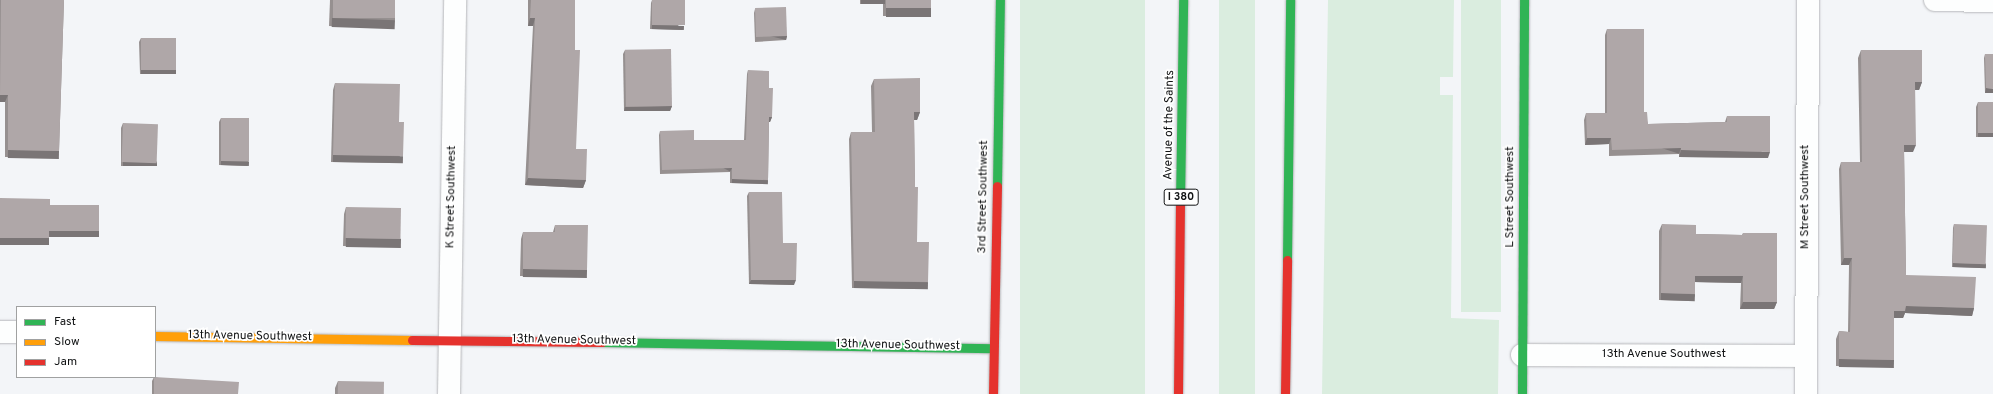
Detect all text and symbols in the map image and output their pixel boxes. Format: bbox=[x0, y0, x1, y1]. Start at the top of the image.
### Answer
street label: Avenue of the Saints bbox=[1162, 70, 1178, 180]
street label: 3rd Street Southwest bbox=[976, 140, 992, 254]
street label: K Street Southwest bbox=[444, 145, 460, 249]
street label: M Street Southwest bbox=[1799, 145, 1813, 249]
street label: L Street Southwest bbox=[1504, 146, 1518, 248]
road number: I 380 bbox=[1163, 188, 1199, 206]
legend bbox=[16, 306, 156, 378]
text: Fast bbox=[54, 314, 76, 330]
street label: 13th Avenue Southwest bbox=[188, 329, 312, 345]
street label: 13th Avenue Southwest bbox=[512, 333, 636, 349]
text: Slow bbox=[54, 334, 80, 350]
street label: 13th Avenue Southwest bbox=[836, 338, 960, 354]
street label: 13th Avenue Southwest bbox=[1602, 348, 1726, 362]
text: Jam bbox=[54, 354, 77, 370]

